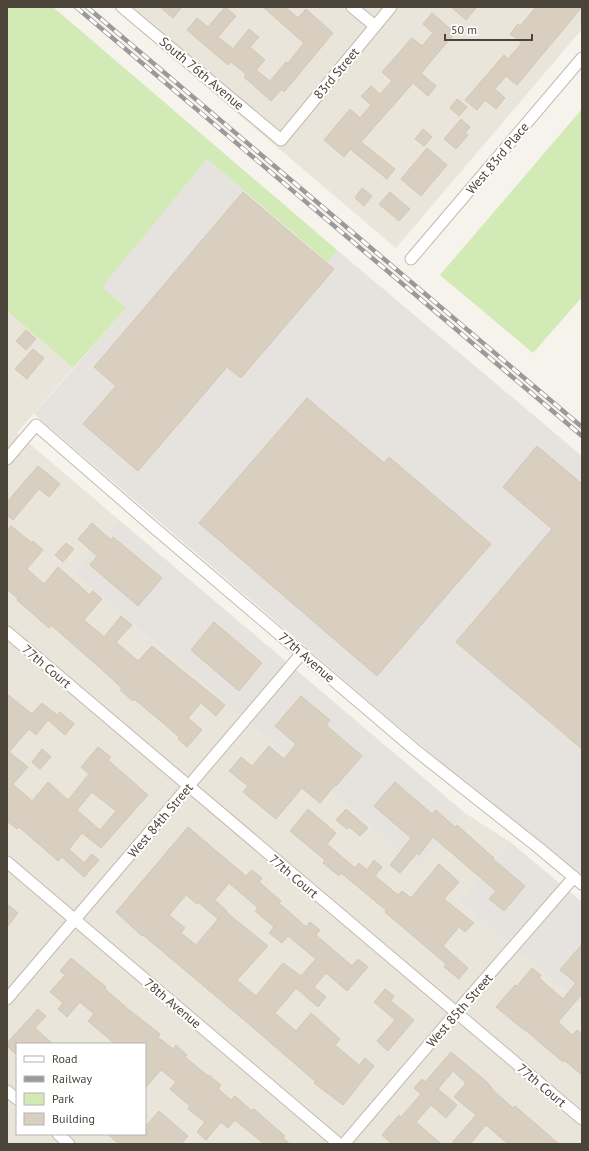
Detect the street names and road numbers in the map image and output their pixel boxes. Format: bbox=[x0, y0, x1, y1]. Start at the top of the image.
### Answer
street label: South 76th Avenue bbox=[156, 33, 247, 114]
street label: 83rd Street bbox=[310, 44, 363, 103]
street label: West 83rd Place bbox=[462, 119, 532, 198]
street label: 77th Avenue bbox=[275, 628, 338, 686]
street label: 77th Court bbox=[19, 641, 75, 692]
street label: West 84th Street bbox=[124, 779, 197, 861]
street label: 77th Court bbox=[266, 851, 322, 902]
street label: West 85th Street bbox=[423, 969, 497, 1051]
street label: 78th Avenue bbox=[141, 975, 205, 1032]
street label: 77th Court bbox=[514, 1060, 570, 1111]

